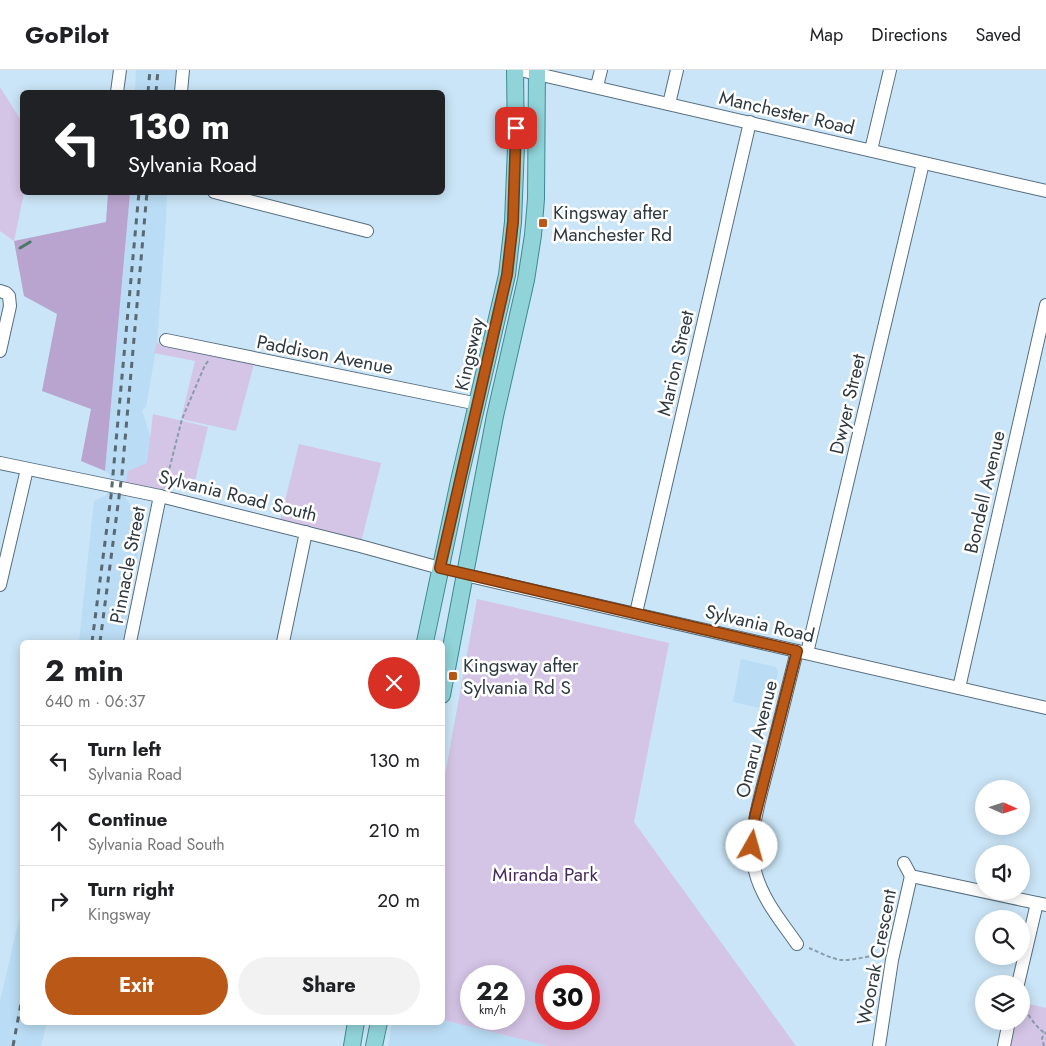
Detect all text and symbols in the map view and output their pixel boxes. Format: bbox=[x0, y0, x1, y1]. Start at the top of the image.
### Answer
text: GoPilot bbox=[25, 17, 109, 52]
text: Map bbox=[810, 22, 843, 48]
text: Directions bbox=[871, 22, 947, 48]
text: Saved bbox=[975, 22, 1021, 48]
street label: Manchester Road bbox=[716, 84, 857, 141]
text: 130 m bbox=[128, 102, 230, 152]
pin bbox=[495, 107, 537, 149]
icon: left bbox=[45, 110, 110, 175]
icon: arrive bbox=[502, 114, 530, 142]
text: Sylvania Road bbox=[128, 148, 257, 180]
place label: Kingsway after Manchester Rd bbox=[553, 199, 672, 248]
marker: Kingsway after Manchester Rd bbox=[537, 217, 549, 229]
street label: Marion Street bbox=[650, 307, 701, 418]
street label: Kingsway bbox=[448, 314, 491, 393]
street label: Paddison Avenue bbox=[254, 328, 396, 381]
street label: Dwyer Street bbox=[823, 351, 872, 457]
street label: Bondell Avenue bbox=[957, 428, 1012, 556]
street label: Sylvania Road South bbox=[156, 463, 320, 528]
street label: Pinnacle Street bbox=[103, 504, 152, 626]
street label: Sylvania Road bbox=[703, 598, 817, 649]
text: 2 min bbox=[45, 649, 124, 692]
place label: Kingsway after Sylvania Rd S bbox=[463, 652, 579, 701]
button: close bbox=[368, 657, 420, 709]
marker: Kingsway after Sylvania Rd S bbox=[447, 670, 459, 682]
street label: Omaru Avenue bbox=[729, 677, 784, 801]
text: 640 m · 06:37 bbox=[45, 690, 145, 713]
text: Turn left bbox=[88, 736, 161, 763]
icon: left bbox=[45, 747, 73, 775]
text: 130 m bbox=[369, 747, 420, 774]
text: Sylvania Road bbox=[88, 763, 182, 786]
north arrow bbox=[975, 780, 1030, 835]
map controls bbox=[975, 780, 1030, 1030]
text: Continue bbox=[88, 806, 167, 833]
icon: ahead bbox=[45, 817, 73, 845]
text: 210 m bbox=[369, 817, 420, 844]
position arrow bbox=[725, 819, 777, 871]
text: Sylvania Road South bbox=[88, 833, 225, 856]
button: sound bbox=[975, 845, 1030, 900]
park label: Miranda Park bbox=[492, 861, 598, 888]
text: Turn right bbox=[88, 876, 174, 903]
street label: Woorak Crescent bbox=[850, 886, 903, 1027]
icon: right bbox=[45, 887, 73, 915]
text: 20 m bbox=[377, 887, 420, 914]
text: Kingsway bbox=[88, 903, 151, 926]
button: search bbox=[975, 910, 1030, 965]
button: Exit bbox=[45, 957, 228, 1015]
button: Share bbox=[238, 957, 420, 1015]
speed limit sign: 30 bbox=[535, 965, 600, 1030]
text: 22 bbox=[476, 973, 509, 1009]
button: layers bbox=[975, 975, 1030, 1030]
text: km/h bbox=[479, 1001, 506, 1019]

